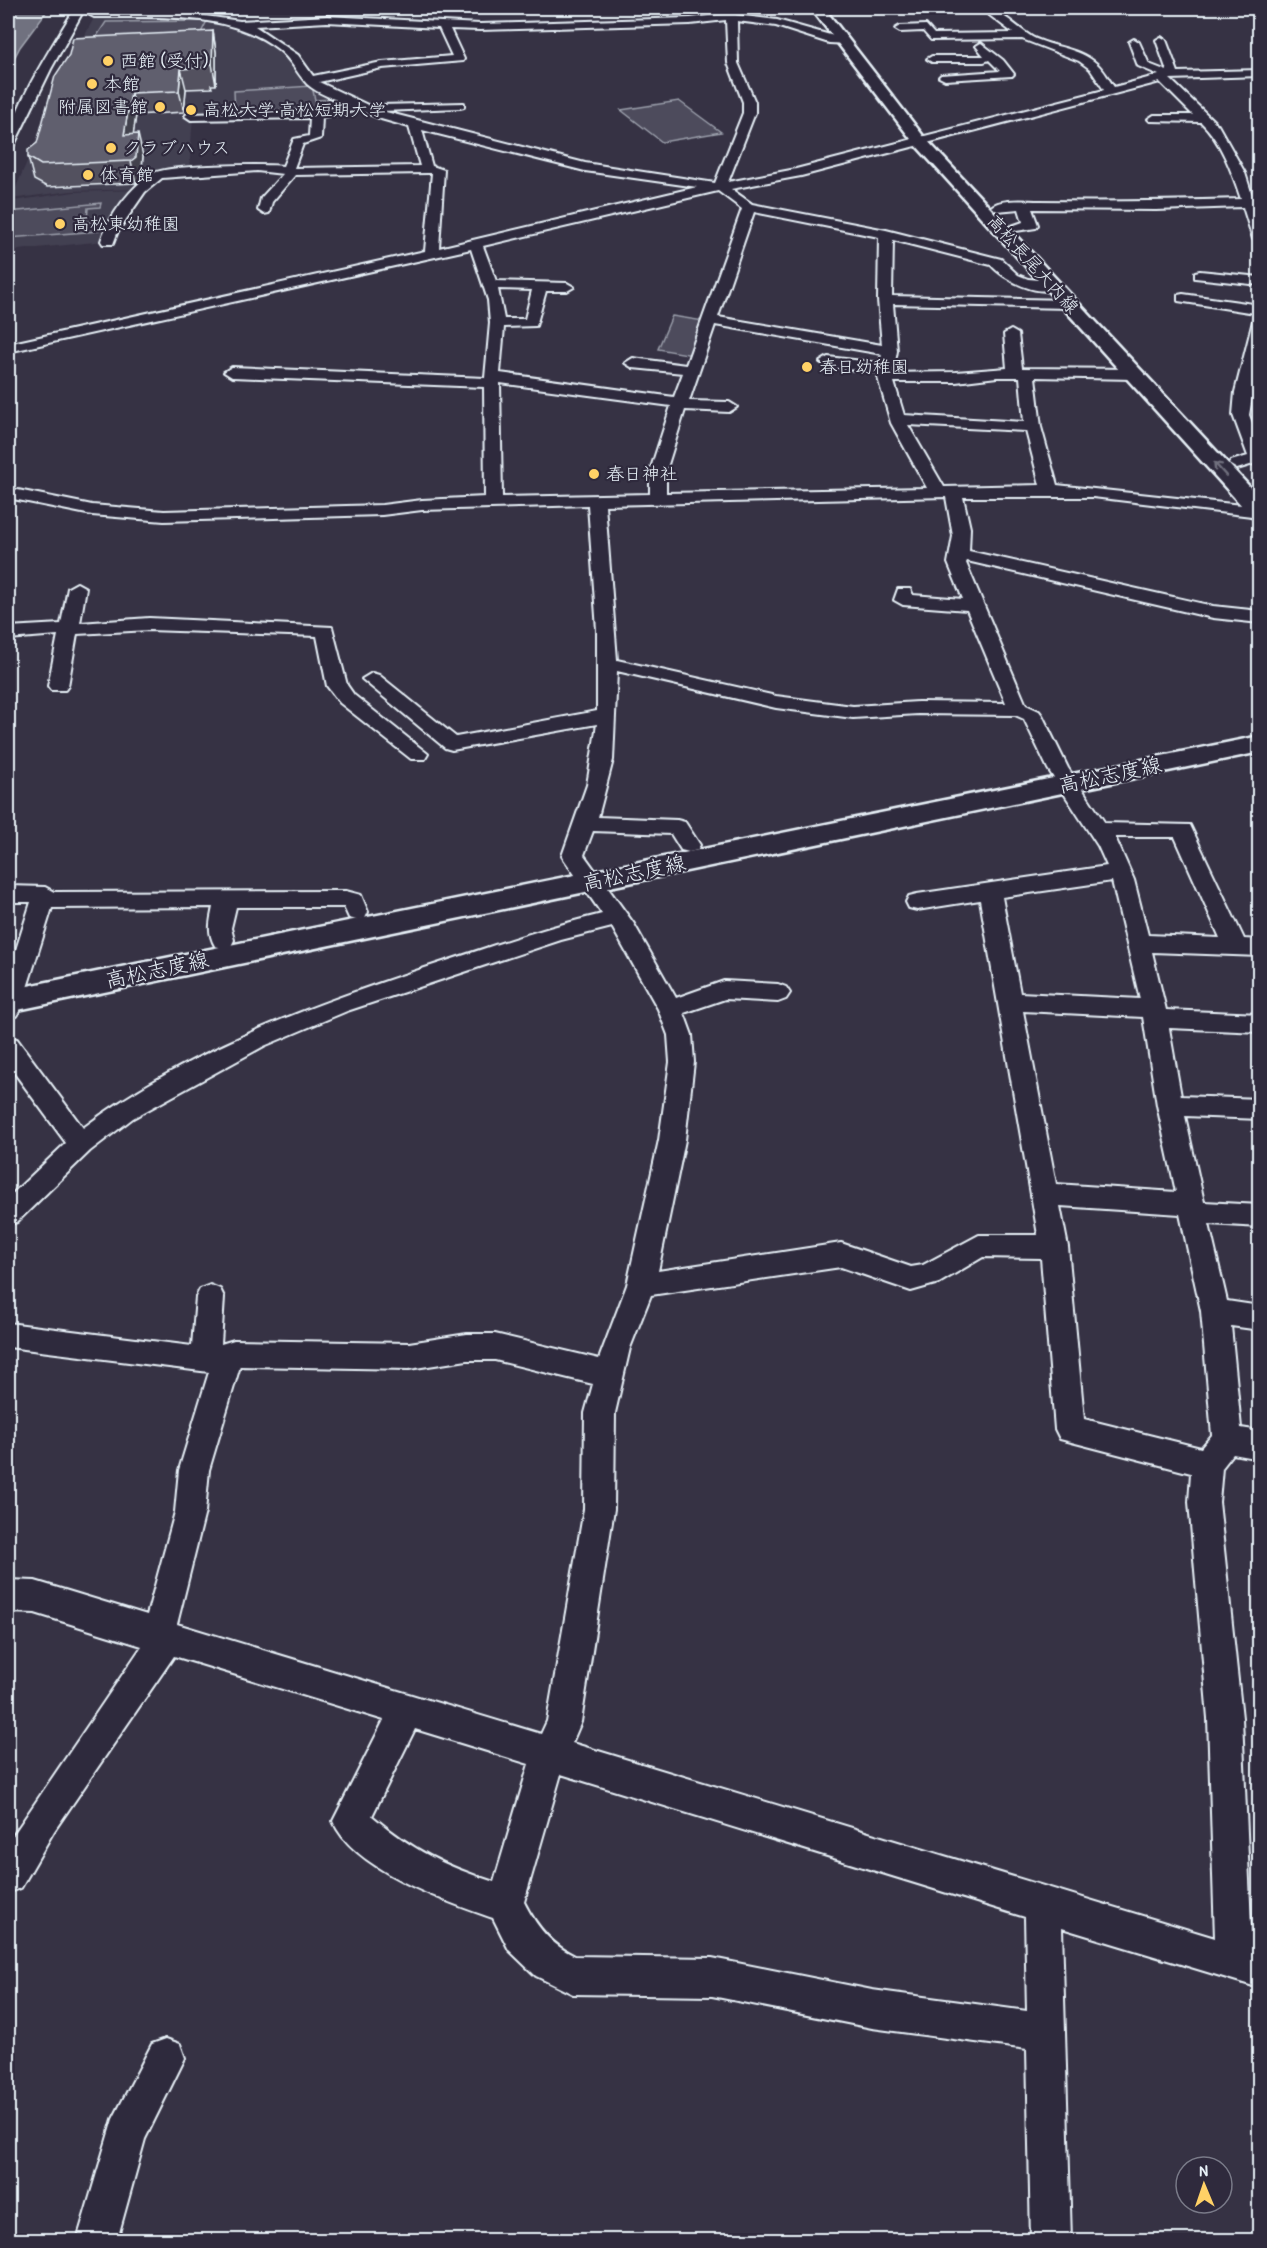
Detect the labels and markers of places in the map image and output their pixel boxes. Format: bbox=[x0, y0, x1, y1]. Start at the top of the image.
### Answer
place label: 西館 (受付) bbox=[120, 48, 209, 73]
marker: 西館 (受付) bbox=[101, 54, 115, 68]
place label: 本館 bbox=[104, 71, 140, 96]
marker: 本館 bbox=[85, 77, 99, 91]
place label: 附属図書館 bbox=[58, 94, 148, 119]
place label: 高松大学·高松短期大学 bbox=[203, 97, 387, 122]
marker: 附属図書館 bbox=[153, 100, 167, 114]
marker: 高松大学·高松短期大学 bbox=[184, 103, 198, 117]
place label: クラブハウス bbox=[123, 135, 230, 160]
marker: クラブハウス bbox=[104, 141, 118, 155]
place label: 体育館 bbox=[100, 162, 154, 187]
marker: 体育館 bbox=[81, 168, 95, 182]
place label: 高松東幼稚園 bbox=[72, 211, 180, 236]
marker: 高松東幼稚園 bbox=[53, 217, 67, 231]
place label: 春日幼稚園 bbox=[819, 354, 909, 379]
marker: 春日幼稚園 bbox=[800, 360, 814, 374]
place label: 春日神社 bbox=[606, 461, 678, 486]
marker: 春日神社 bbox=[587, 467, 601, 481]

